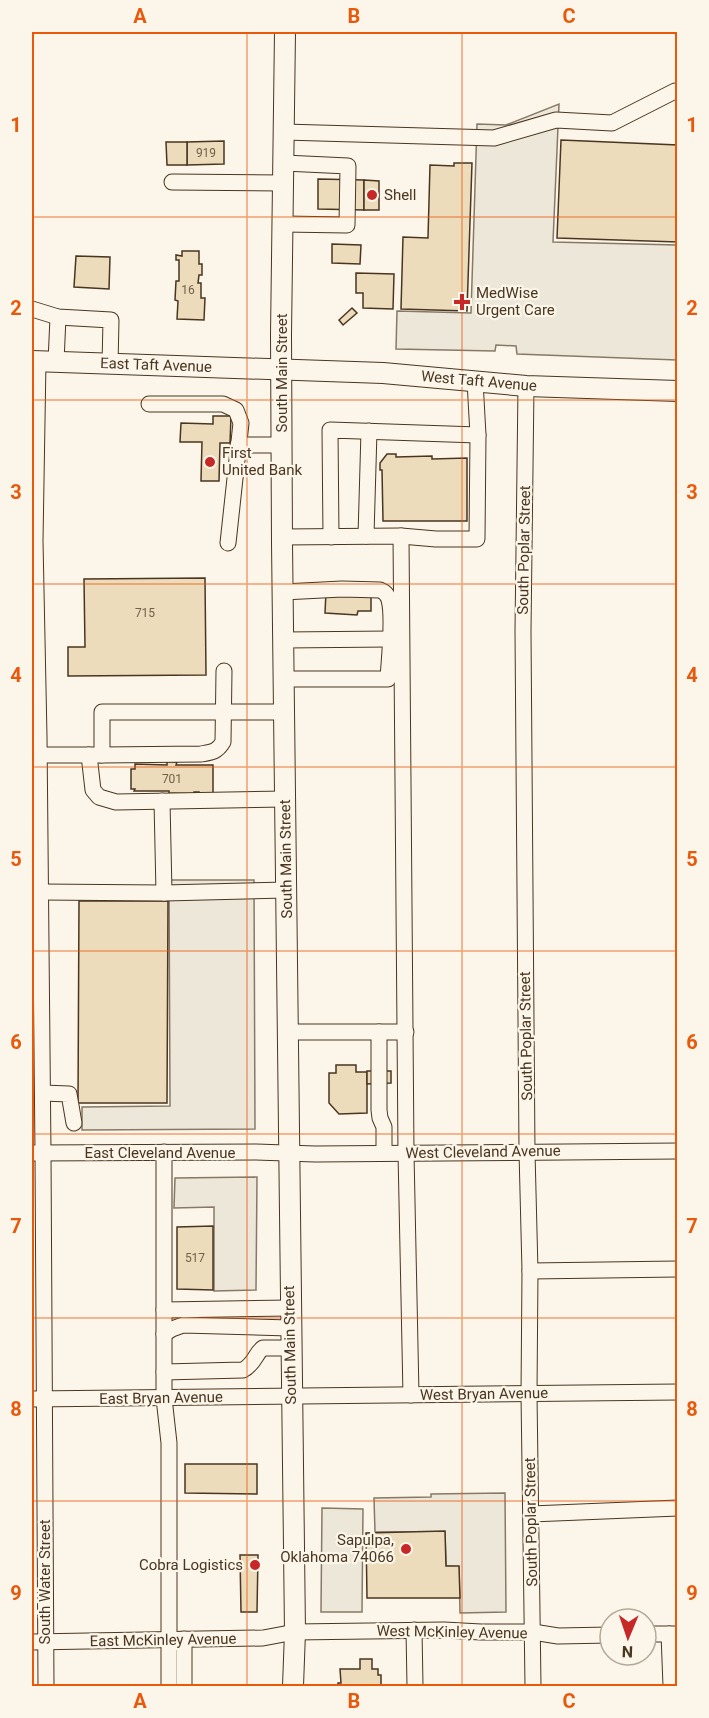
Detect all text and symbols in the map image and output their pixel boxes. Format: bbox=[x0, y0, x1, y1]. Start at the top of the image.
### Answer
text: A bbox=[133, 4, 147, 28]
text: B bbox=[348, 4, 360, 28]
text: C bbox=[562, 4, 576, 28]
text: 1 bbox=[10, 113, 22, 137]
text: 1 bbox=[686, 113, 698, 137]
house number: 919 bbox=[196, 146, 216, 160]
place label: Shell bbox=[384, 186, 416, 204]
marker: Shell bbox=[365, 188, 379, 202]
house number: 16 bbox=[181, 283, 195, 297]
place label: MedWise Urgent Care bbox=[476, 284, 555, 319]
marker: MedWise Urgent Care bbox=[453, 293, 471, 311]
text: 2 bbox=[10, 296, 22, 320]
text: 2 bbox=[686, 296, 698, 320]
street label: South Main Street bbox=[273, 313, 291, 433]
street label: East Taft Avenue bbox=[100, 354, 212, 376]
street label: West Taft Avenue bbox=[420, 367, 538, 395]
place label: First United Bank bbox=[222, 444, 302, 479]
marker: First United Bank bbox=[203, 455, 217, 469]
text: 3 bbox=[10, 480, 22, 504]
text: 3 bbox=[686, 480, 698, 504]
street label: South Poplar Street bbox=[514, 485, 534, 615]
house number: 715 bbox=[135, 606, 155, 620]
text: 4 bbox=[10, 663, 22, 687]
text: 4 bbox=[686, 663, 698, 687]
house number: 701 bbox=[162, 772, 182, 786]
street label: South Main Street bbox=[276, 799, 296, 919]
text: 5 bbox=[10, 847, 22, 871]
text: 5 bbox=[686, 847, 698, 871]
street label: South Poplar Street bbox=[516, 971, 536, 1101]
text: 6 bbox=[10, 1030, 22, 1054]
text: 6 bbox=[686, 1030, 698, 1054]
street label: West Cleveland Avenue bbox=[405, 1142, 561, 1162]
street label: East Cleveland Avenue bbox=[85, 1144, 235, 1162]
text: 7 bbox=[10, 1214, 22, 1238]
text: 7 bbox=[686, 1214, 698, 1238]
house number: 517 bbox=[185, 1251, 205, 1265]
street label: South Main Street bbox=[280, 1285, 300, 1405]
street label: West Bryan Avenue bbox=[420, 1384, 548, 1404]
street label: East Bryan Avenue bbox=[99, 1388, 223, 1408]
text: 8 bbox=[10, 1397, 22, 1421]
text: 8 bbox=[686, 1397, 698, 1421]
street label: South Poplar Street bbox=[521, 1457, 541, 1587]
street label: South Water Street bbox=[36, 1519, 54, 1645]
place label: Sapulpa, Oklahoma 74066 bbox=[280, 1531, 394, 1566]
marker: Sapulpa, Oklahoma 74066 bbox=[399, 1542, 413, 1556]
place label: Cobra Logistics bbox=[139, 1556, 243, 1574]
marker: Cobra Logistics bbox=[248, 1558, 262, 1572]
text: 9 bbox=[10, 1581, 22, 1605]
text: 9 bbox=[686, 1581, 698, 1605]
north arrow bbox=[598, 1607, 658, 1667]
street label: West McKinley Avenue bbox=[376, 1622, 528, 1642]
street label: East McKinley Avenue bbox=[89, 1630, 237, 1650]
text: N bbox=[622, 1642, 633, 1661]
text: A bbox=[133, 1689, 147, 1713]
text: B bbox=[348, 1689, 360, 1713]
text: C bbox=[562, 1689, 576, 1713]

